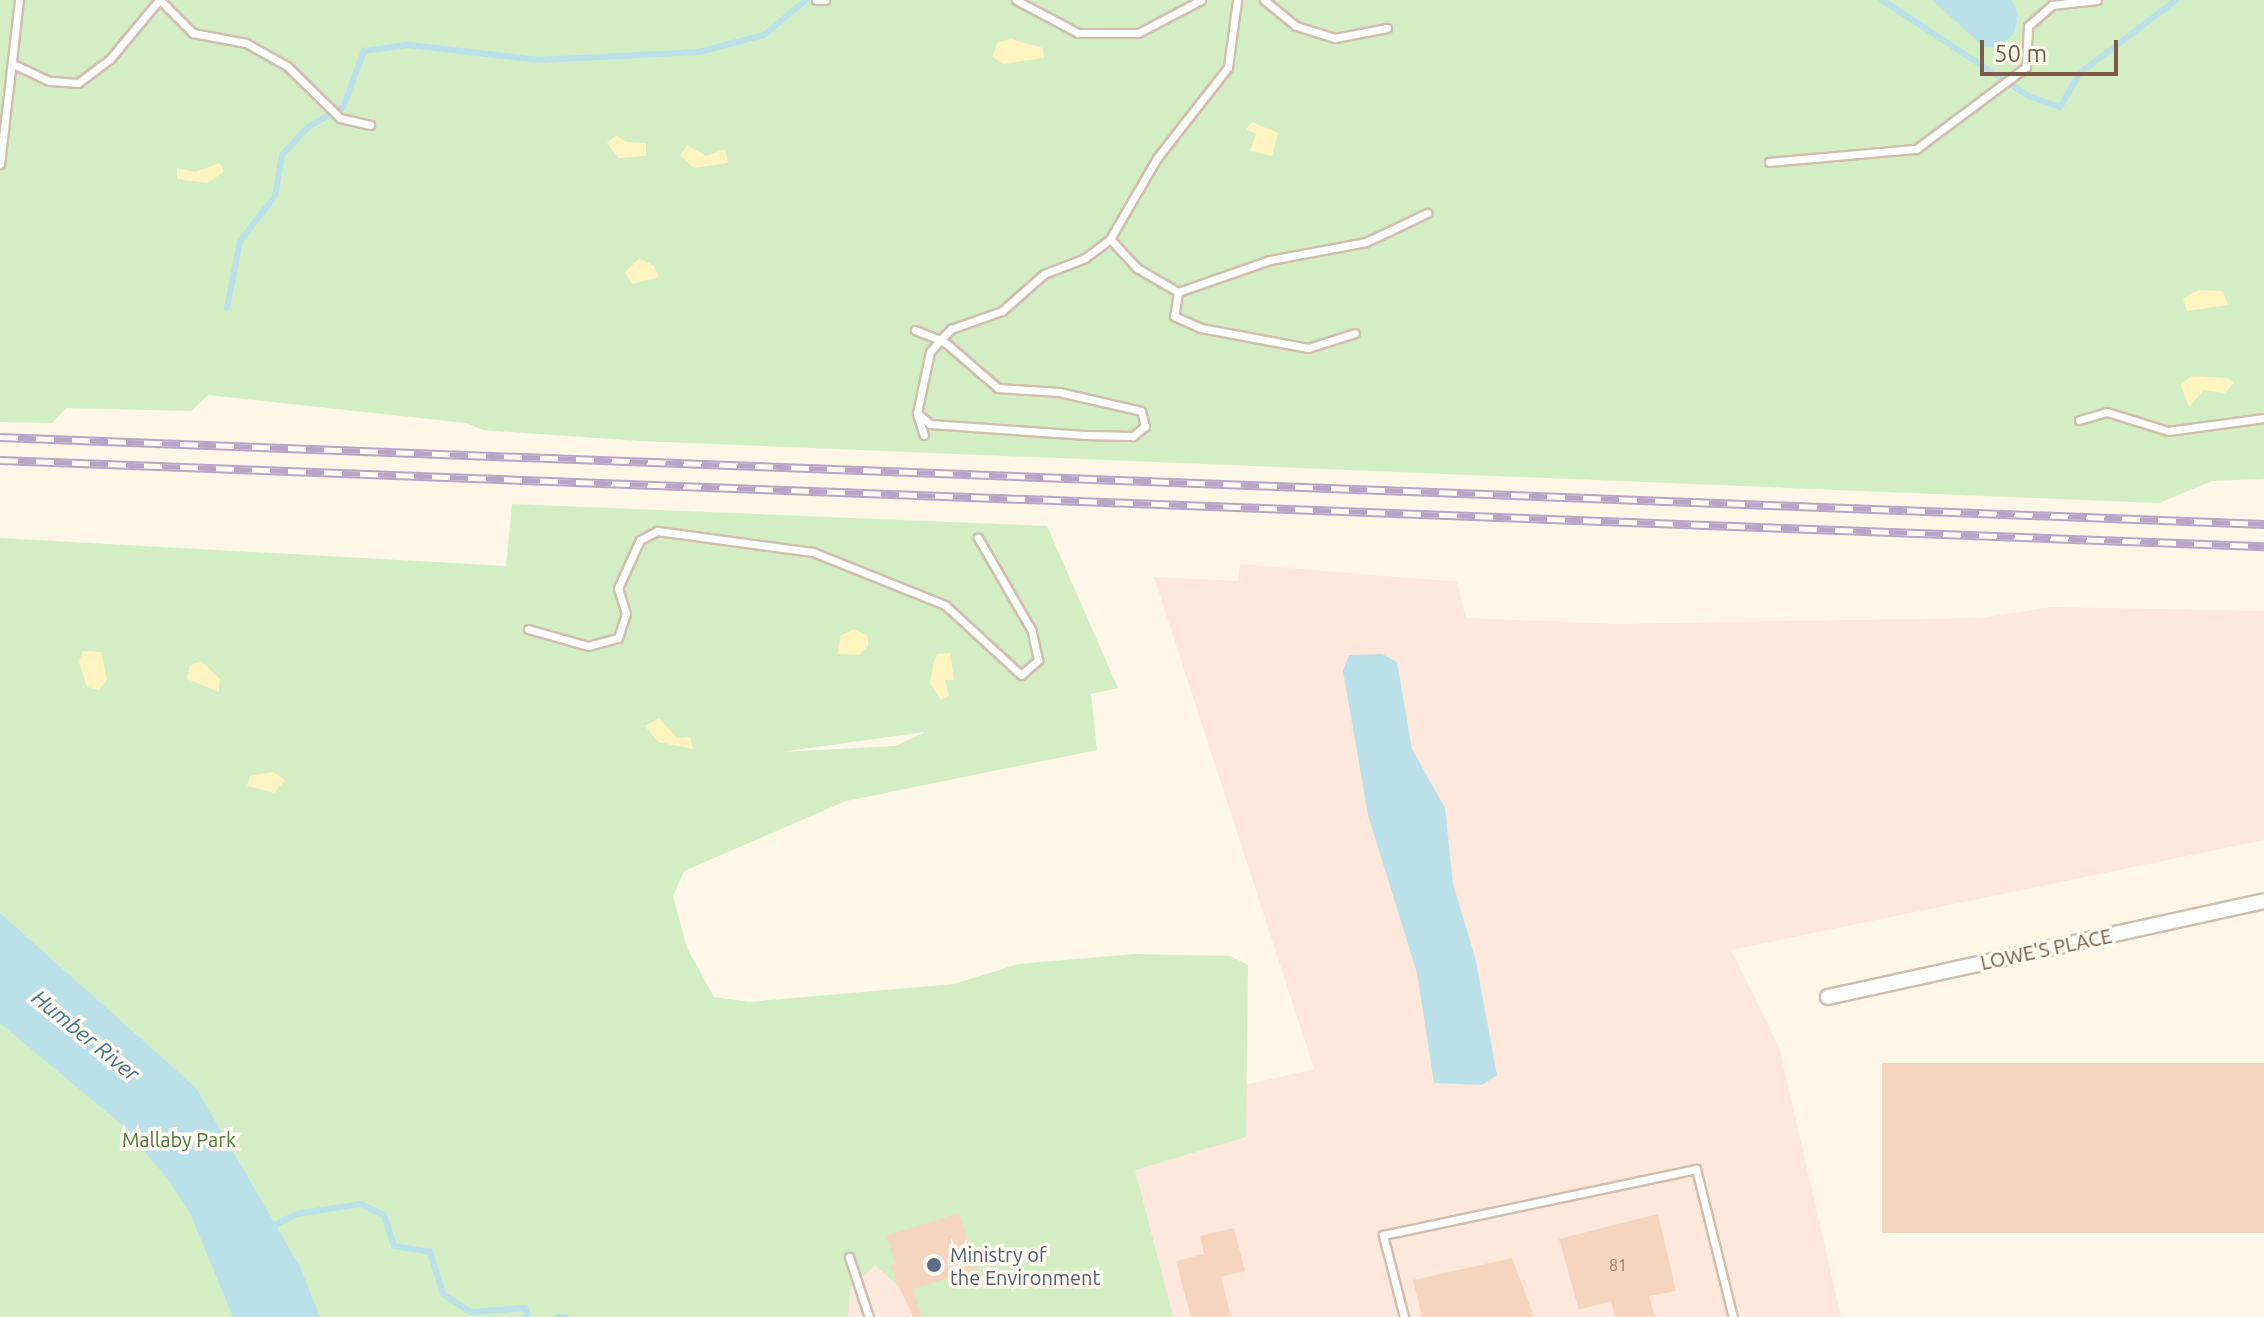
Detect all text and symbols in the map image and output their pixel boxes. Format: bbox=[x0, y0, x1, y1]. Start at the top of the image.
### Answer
scale bar bbox=[1984, 24, 2122, 74]
text: 50 m bbox=[1994, 40, 2047, 67]
street label: LOWE'S PLACE bbox=[1978, 923, 2114, 975]
water label: Humber River bbox=[27, 984, 145, 1086]
park label: Mallaby Park bbox=[122, 1127, 236, 1151]
place label: Ministry of the Environment bbox=[950, 1242, 1100, 1289]
house number: 81 bbox=[1609, 1255, 1627, 1275]
marker: Ministry of the Environment bbox=[925, 1256, 943, 1274]

